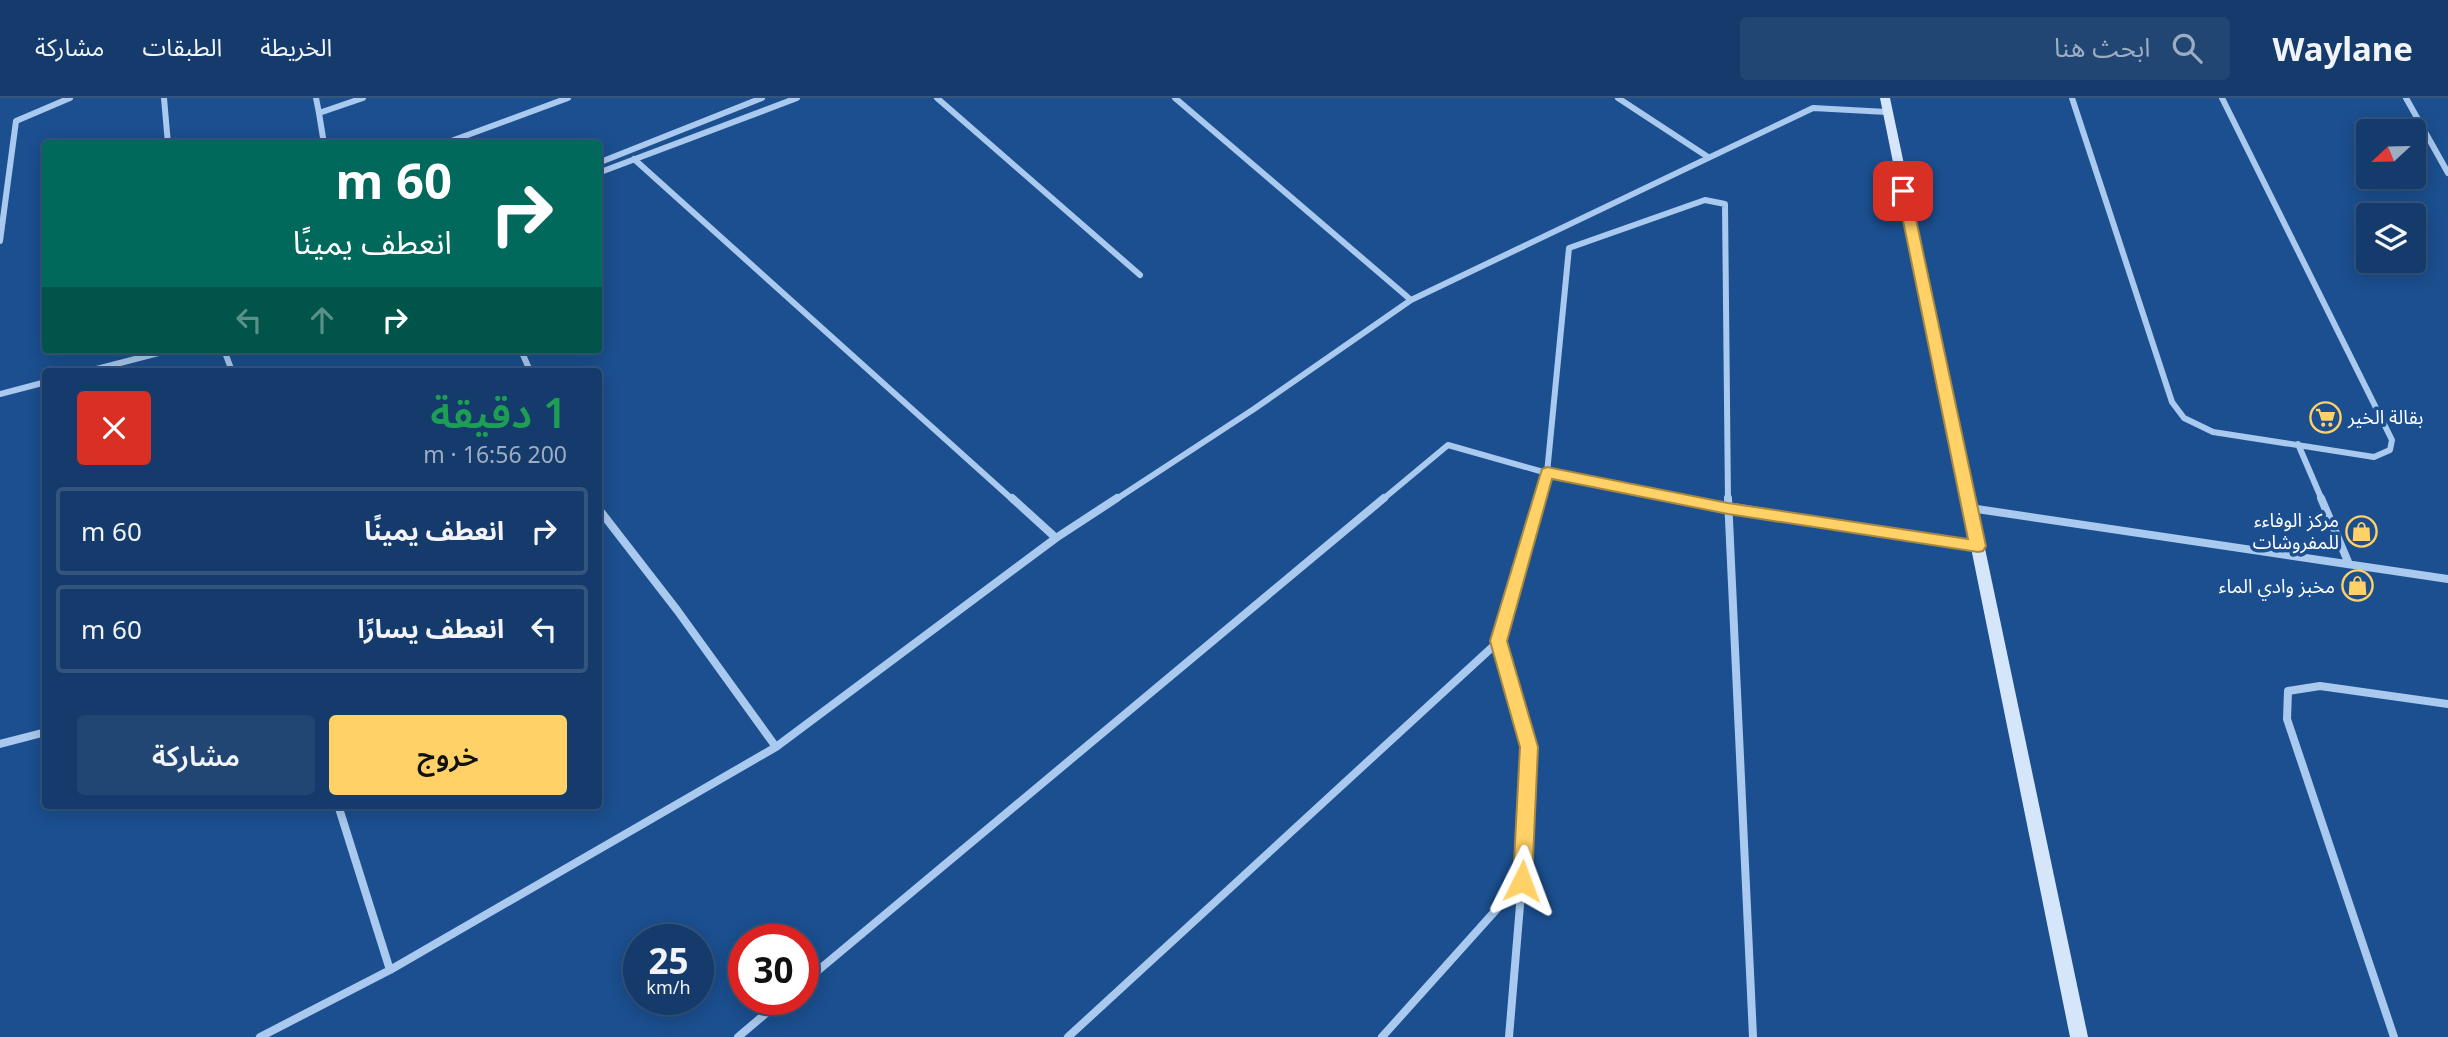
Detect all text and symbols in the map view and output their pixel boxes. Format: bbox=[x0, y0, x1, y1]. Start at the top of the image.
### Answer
search box bbox=[1740, 17, 2230, 80]
text: Waylane bbox=[2272, 26, 2413, 71]
text: ابحث هنا bbox=[2054, 29, 2150, 65]
icon: search bbox=[2168, 29, 2206, 67]
text: مشاركة bbox=[35, 30, 104, 63]
text: الطبقات bbox=[142, 30, 222, 63]
text: الخريطة bbox=[260, 30, 332, 63]
north arrow bbox=[2356, 119, 2426, 189]
map controls bbox=[2356, 119, 2426, 273]
text: 60 m bbox=[335, 147, 452, 213]
pin bbox=[1873, 161, 1933, 221]
icon: right bbox=[476, 168, 567, 259]
icon: arrive bbox=[1884, 172, 1922, 210]
button: layers bbox=[2356, 203, 2426, 273]
text: انعطف يمينًا bbox=[293, 220, 452, 263]
icon: left bbox=[230, 301, 268, 339]
icon: ahead bbox=[303, 301, 341, 339]
icon: right bbox=[376, 301, 414, 339]
text: 1 دقيقة bbox=[430, 383, 567, 440]
button: close bbox=[77, 391, 151, 465]
supermarket icon: بقالة الخير bbox=[2308, 400, 2342, 434]
place label: بقالة الخير bbox=[2347, 404, 2423, 430]
text: 200 m · 16:56 bbox=[423, 438, 567, 470]
place label: مركز الوفاءء للمفروشات bbox=[2253, 507, 2339, 555]
text: انعطف يمينًا bbox=[364, 512, 504, 548]
icon: right bbox=[525, 512, 563, 550]
text: 60 m bbox=[81, 513, 142, 549]
shop icon: مركز الوفاءء للمفروشات bbox=[2345, 514, 2379, 548]
shop icon: مخبز وادي الماء bbox=[2341, 569, 2375, 603]
place label: مخبز وادي الماء bbox=[2219, 573, 2335, 601]
text: انعطف يسارًا bbox=[358, 610, 504, 646]
icon: left bbox=[525, 610, 563, 648]
text: 60 m bbox=[81, 611, 142, 647]
button: مشاركة bbox=[77, 715, 315, 795]
button: خروج bbox=[329, 715, 567, 795]
position arrow bbox=[1485, 844, 1559, 918]
speed limit sign: 30 bbox=[728, 924, 819, 1015]
text: 25 bbox=[648, 937, 689, 984]
text: km/h bbox=[646, 975, 691, 999]

